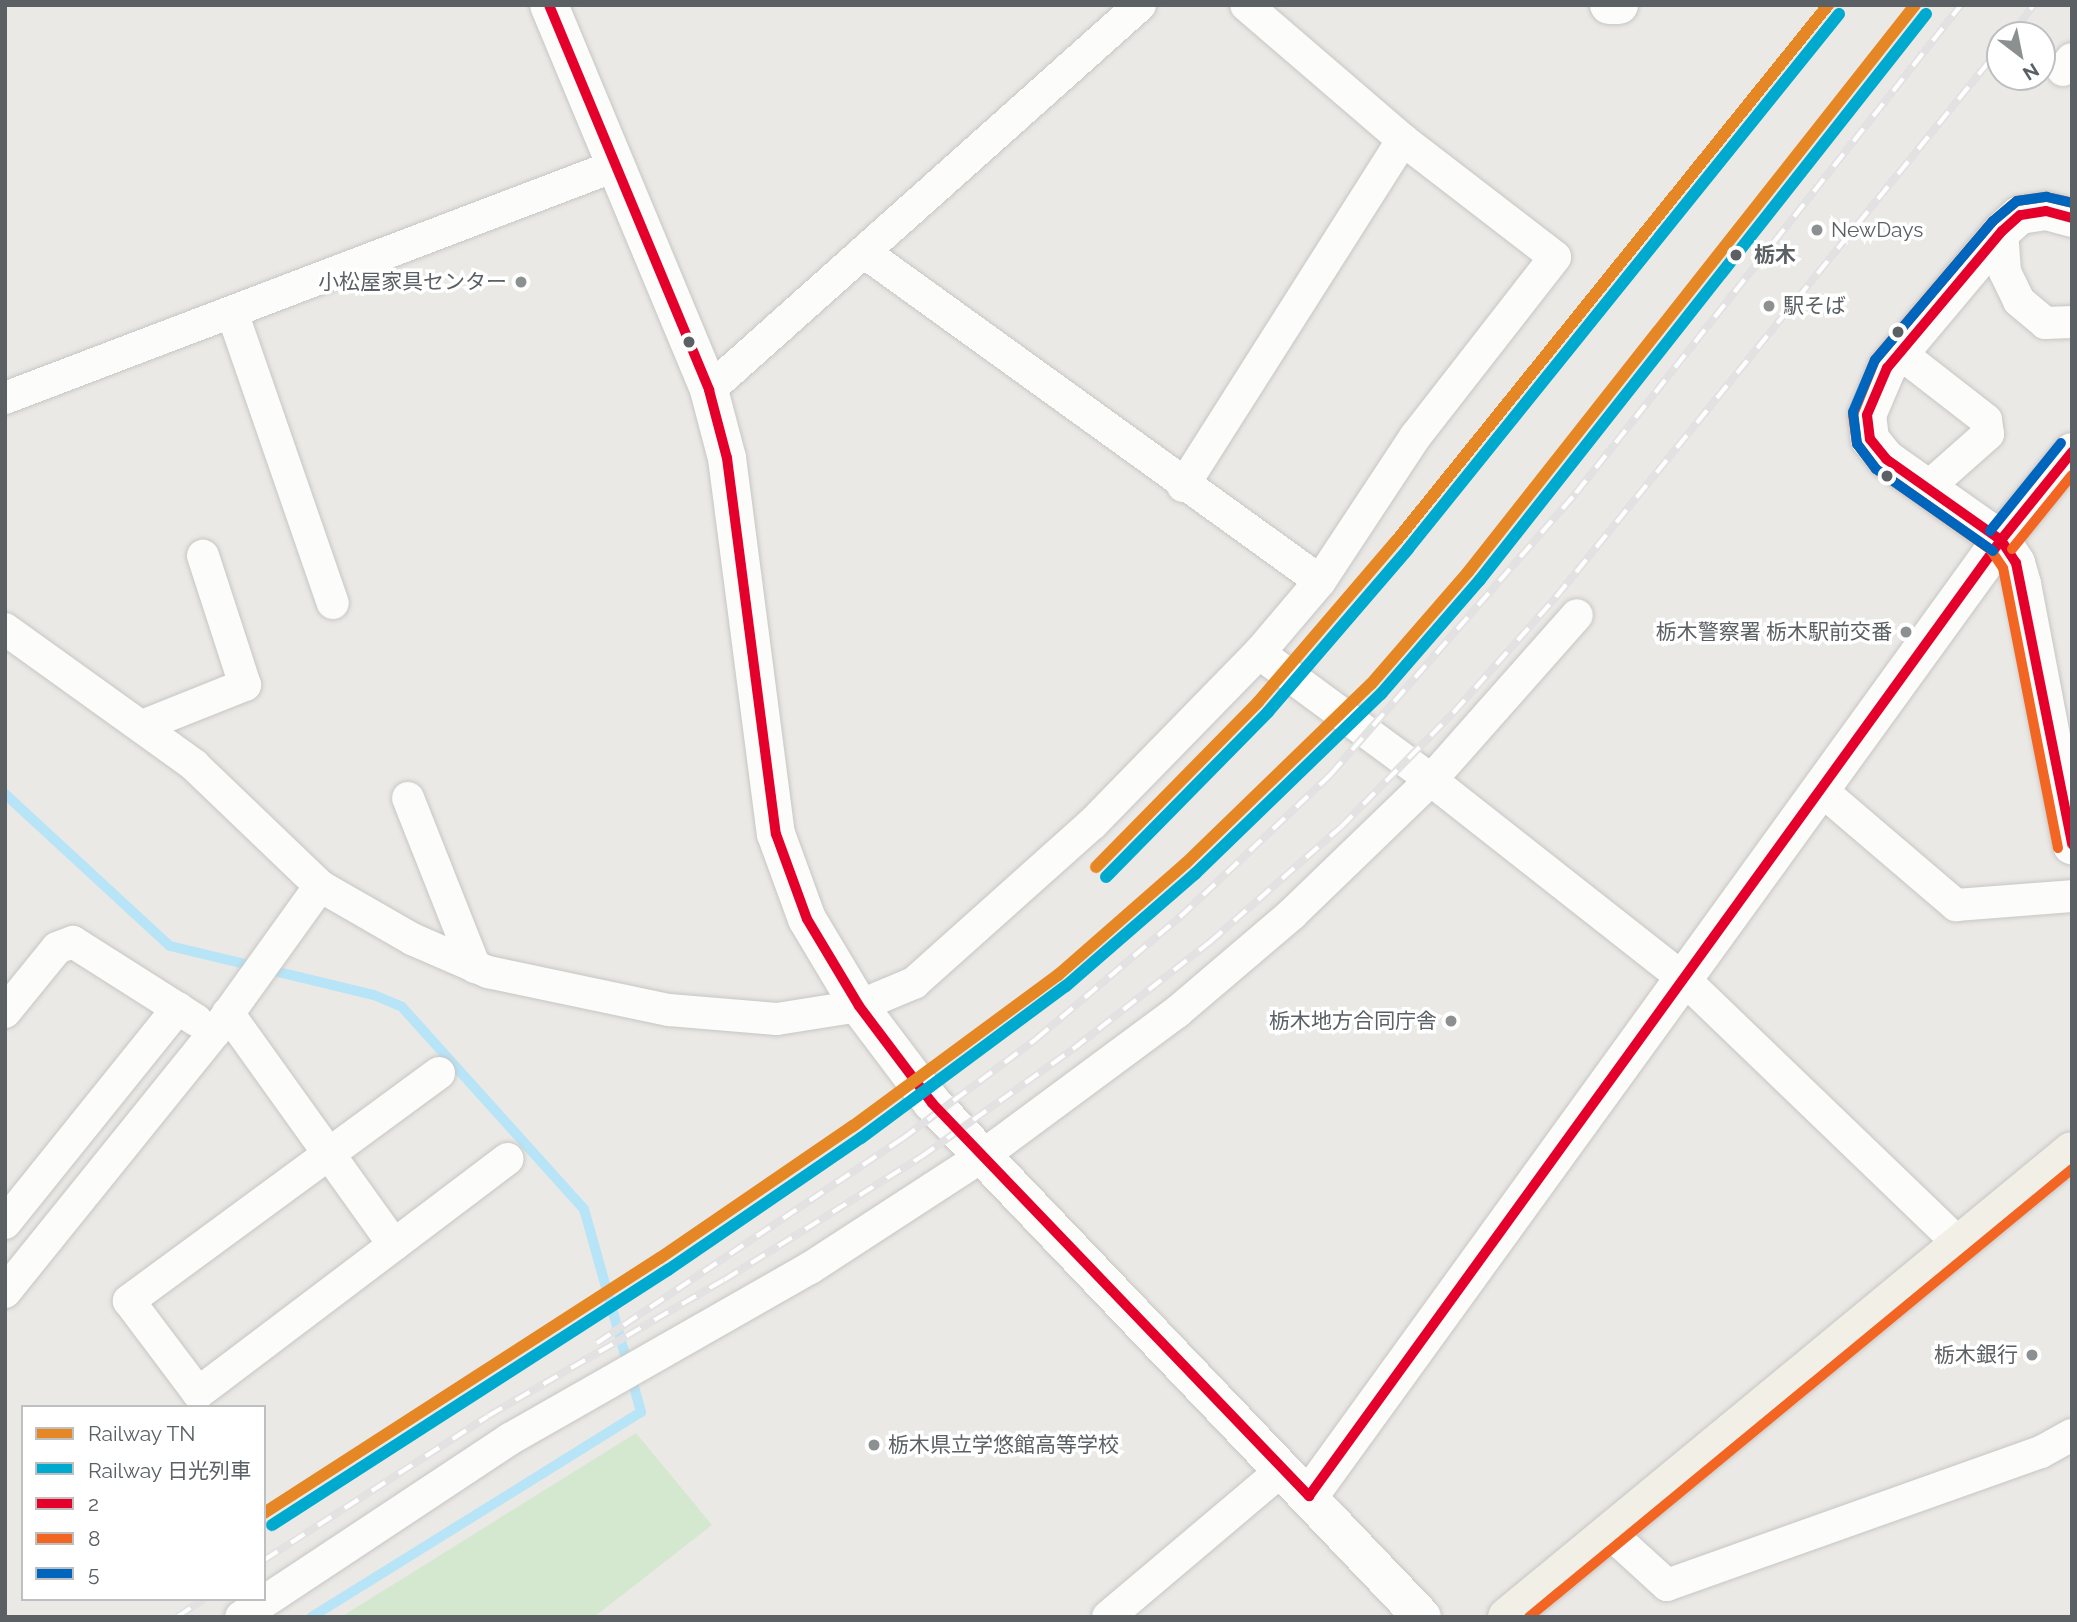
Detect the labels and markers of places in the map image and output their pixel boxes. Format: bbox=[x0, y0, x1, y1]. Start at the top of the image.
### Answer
place label: NewDays bbox=[1831, 217, 1923, 243]
marker: NewDays bbox=[1809, 222, 1825, 238]
place label: 栃木 bbox=[1754, 242, 1796, 268]
marker: 栃木 bbox=[1724, 243, 1748, 267]
place label: 小松屋家具センター bbox=[318, 269, 507, 295]
marker: 小松屋家具センター bbox=[513, 274, 529, 290]
place label: 駅そば bbox=[1783, 293, 1846, 319]
marker: 駅そば bbox=[1761, 298, 1777, 314]
unlabelled marker bbox=[1891, 325, 1905, 339]
unlabelled marker bbox=[682, 335, 696, 349]
unlabelled marker bbox=[1880, 469, 1894, 483]
place label: 栃木警察署 栃木駅前交番 bbox=[1656, 619, 1892, 645]
marker: 栃木警察署 栃木駅前交番 bbox=[1898, 624, 1914, 640]
place label: 栃木地方合同庁舎 bbox=[1269, 1008, 1437, 1034]
marker: 栃木地方合同庁舎 bbox=[1443, 1013, 1459, 1029]
place label: 栃木銀行 bbox=[1934, 1342, 2018, 1368]
marker: 栃木銀行 bbox=[2024, 1347, 2040, 1363]
place label: 栃木県立学悠館高等学校 bbox=[888, 1432, 1119, 1458]
marker: 栃木県立学悠館高等学校 bbox=[866, 1437, 882, 1453]

